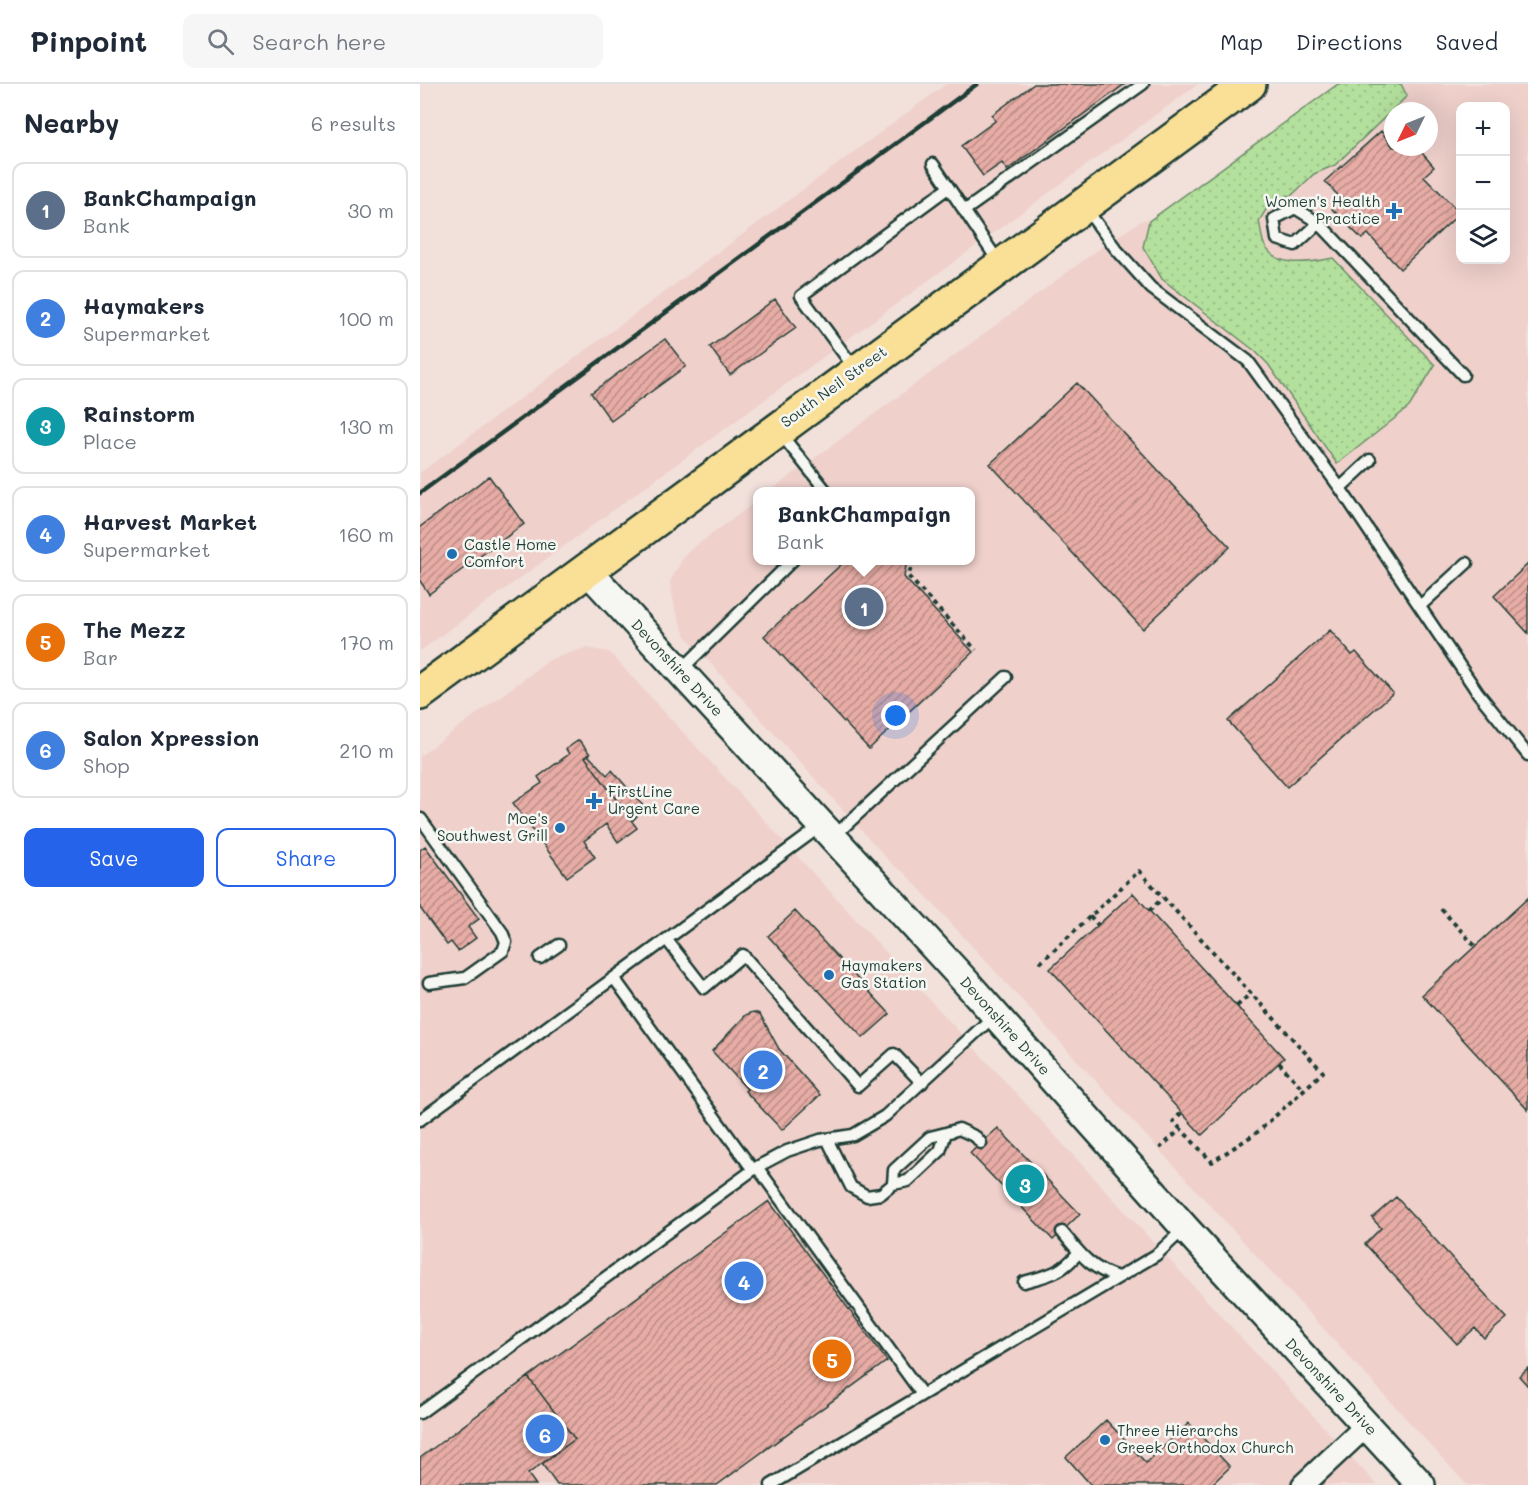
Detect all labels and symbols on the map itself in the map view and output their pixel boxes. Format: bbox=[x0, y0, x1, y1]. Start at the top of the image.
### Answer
north arrow bbox=[1384, 102, 1438, 156]
place label: Women's Health Practice bbox=[1265, 191, 1380, 228]
marker: Women's Health Practice bbox=[1385, 202, 1403, 220]
street label: South Neil Street bbox=[776, 341, 891, 432]
place label: Castle Home Comfort bbox=[464, 534, 557, 571]
marker: Castle Home Comfort bbox=[445, 547, 459, 561]
pin: 1 bbox=[844, 584, 884, 630]
street label: Devonshire Drive bbox=[627, 614, 728, 720]
your location bbox=[881, 701, 910, 730]
place label: FirstLine Urgent Care bbox=[608, 781, 700, 818]
marker: FirstLine Urgent Care bbox=[585, 792, 603, 810]
place label: Moe's Southwest Grill bbox=[437, 808, 548, 845]
marker: Moe's Southwest Grill bbox=[553, 821, 567, 835]
place label: Haymakers Gas Station bbox=[841, 955, 926, 992]
marker: Haymakers Gas Station bbox=[822, 968, 836, 982]
street label: Devonshire Drive bbox=[956, 972, 1055, 1079]
pin: 2 bbox=[744, 1048, 782, 1092]
pin: 3 bbox=[1006, 1162, 1044, 1206]
pin: 4 bbox=[724, 1258, 764, 1304]
street label: Devonshire Drive bbox=[1281, 1333, 1382, 1439]
pin: 5 bbox=[812, 1336, 852, 1382]
pin: 6 bbox=[526, 1412, 564, 1456]
place label: Three Hierarchs Greek Orthodox Church bbox=[1117, 1420, 1293, 1457]
marker: Three Hierarchs Greek Orthodox Church bbox=[1098, 1433, 1112, 1447]

